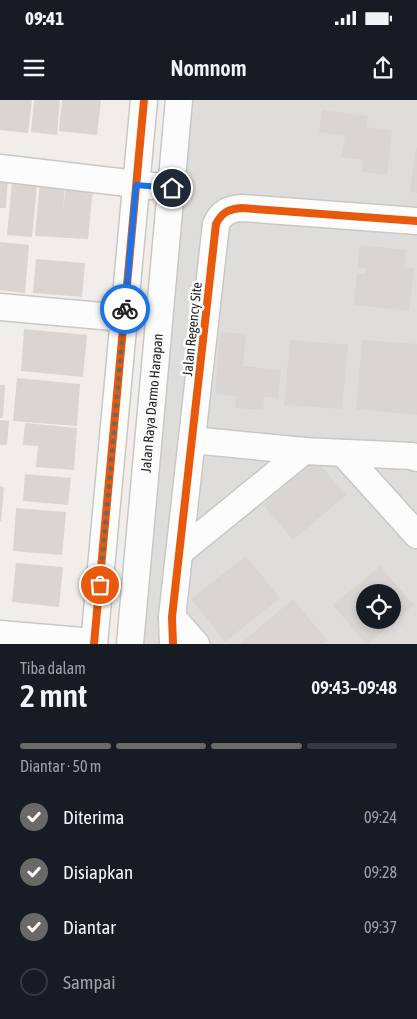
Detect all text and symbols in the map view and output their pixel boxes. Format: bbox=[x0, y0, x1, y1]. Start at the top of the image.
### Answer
text: 09:41 bbox=[25, 7, 64, 29]
icon: menu bbox=[20, 54, 48, 82]
icon: share bbox=[369, 54, 397, 82]
text: Nomnom bbox=[170, 55, 247, 81]
pin bbox=[151, 167, 193, 209]
icon: home bbox=[158, 174, 186, 202]
street label: Jalan Regency Site bbox=[179, 281, 205, 377]
courier bbox=[100, 284, 150, 334]
icon: bike bbox=[111, 295, 139, 323]
street label: Jalan Raya Darmo Harapan bbox=[137, 333, 166, 473]
pin bbox=[79, 564, 121, 606]
icon: bag bbox=[86, 571, 114, 599]
map controls bbox=[356, 584, 401, 629]
button: locate bbox=[356, 584, 401, 629]
text: Tiba dalam bbox=[20, 659, 86, 677]
text: 09:43–09:48 bbox=[311, 676, 397, 698]
text: 2 mnt bbox=[20, 677, 87, 714]
text: Diantar · 50 m bbox=[20, 757, 101, 775]
icon: check bbox=[20, 803, 48, 831]
text: Diterima bbox=[63, 806, 124, 828]
text: 09:24 bbox=[364, 808, 397, 826]
icon: check bbox=[20, 858, 48, 886]
text: Disiapkan bbox=[63, 861, 133, 883]
text: 09:28 bbox=[364, 863, 397, 881]
icon: check bbox=[20, 913, 48, 941]
text: Diantar bbox=[63, 916, 116, 938]
text: 09:37 bbox=[364, 918, 397, 936]
text: Sampai bbox=[63, 971, 116, 993]

